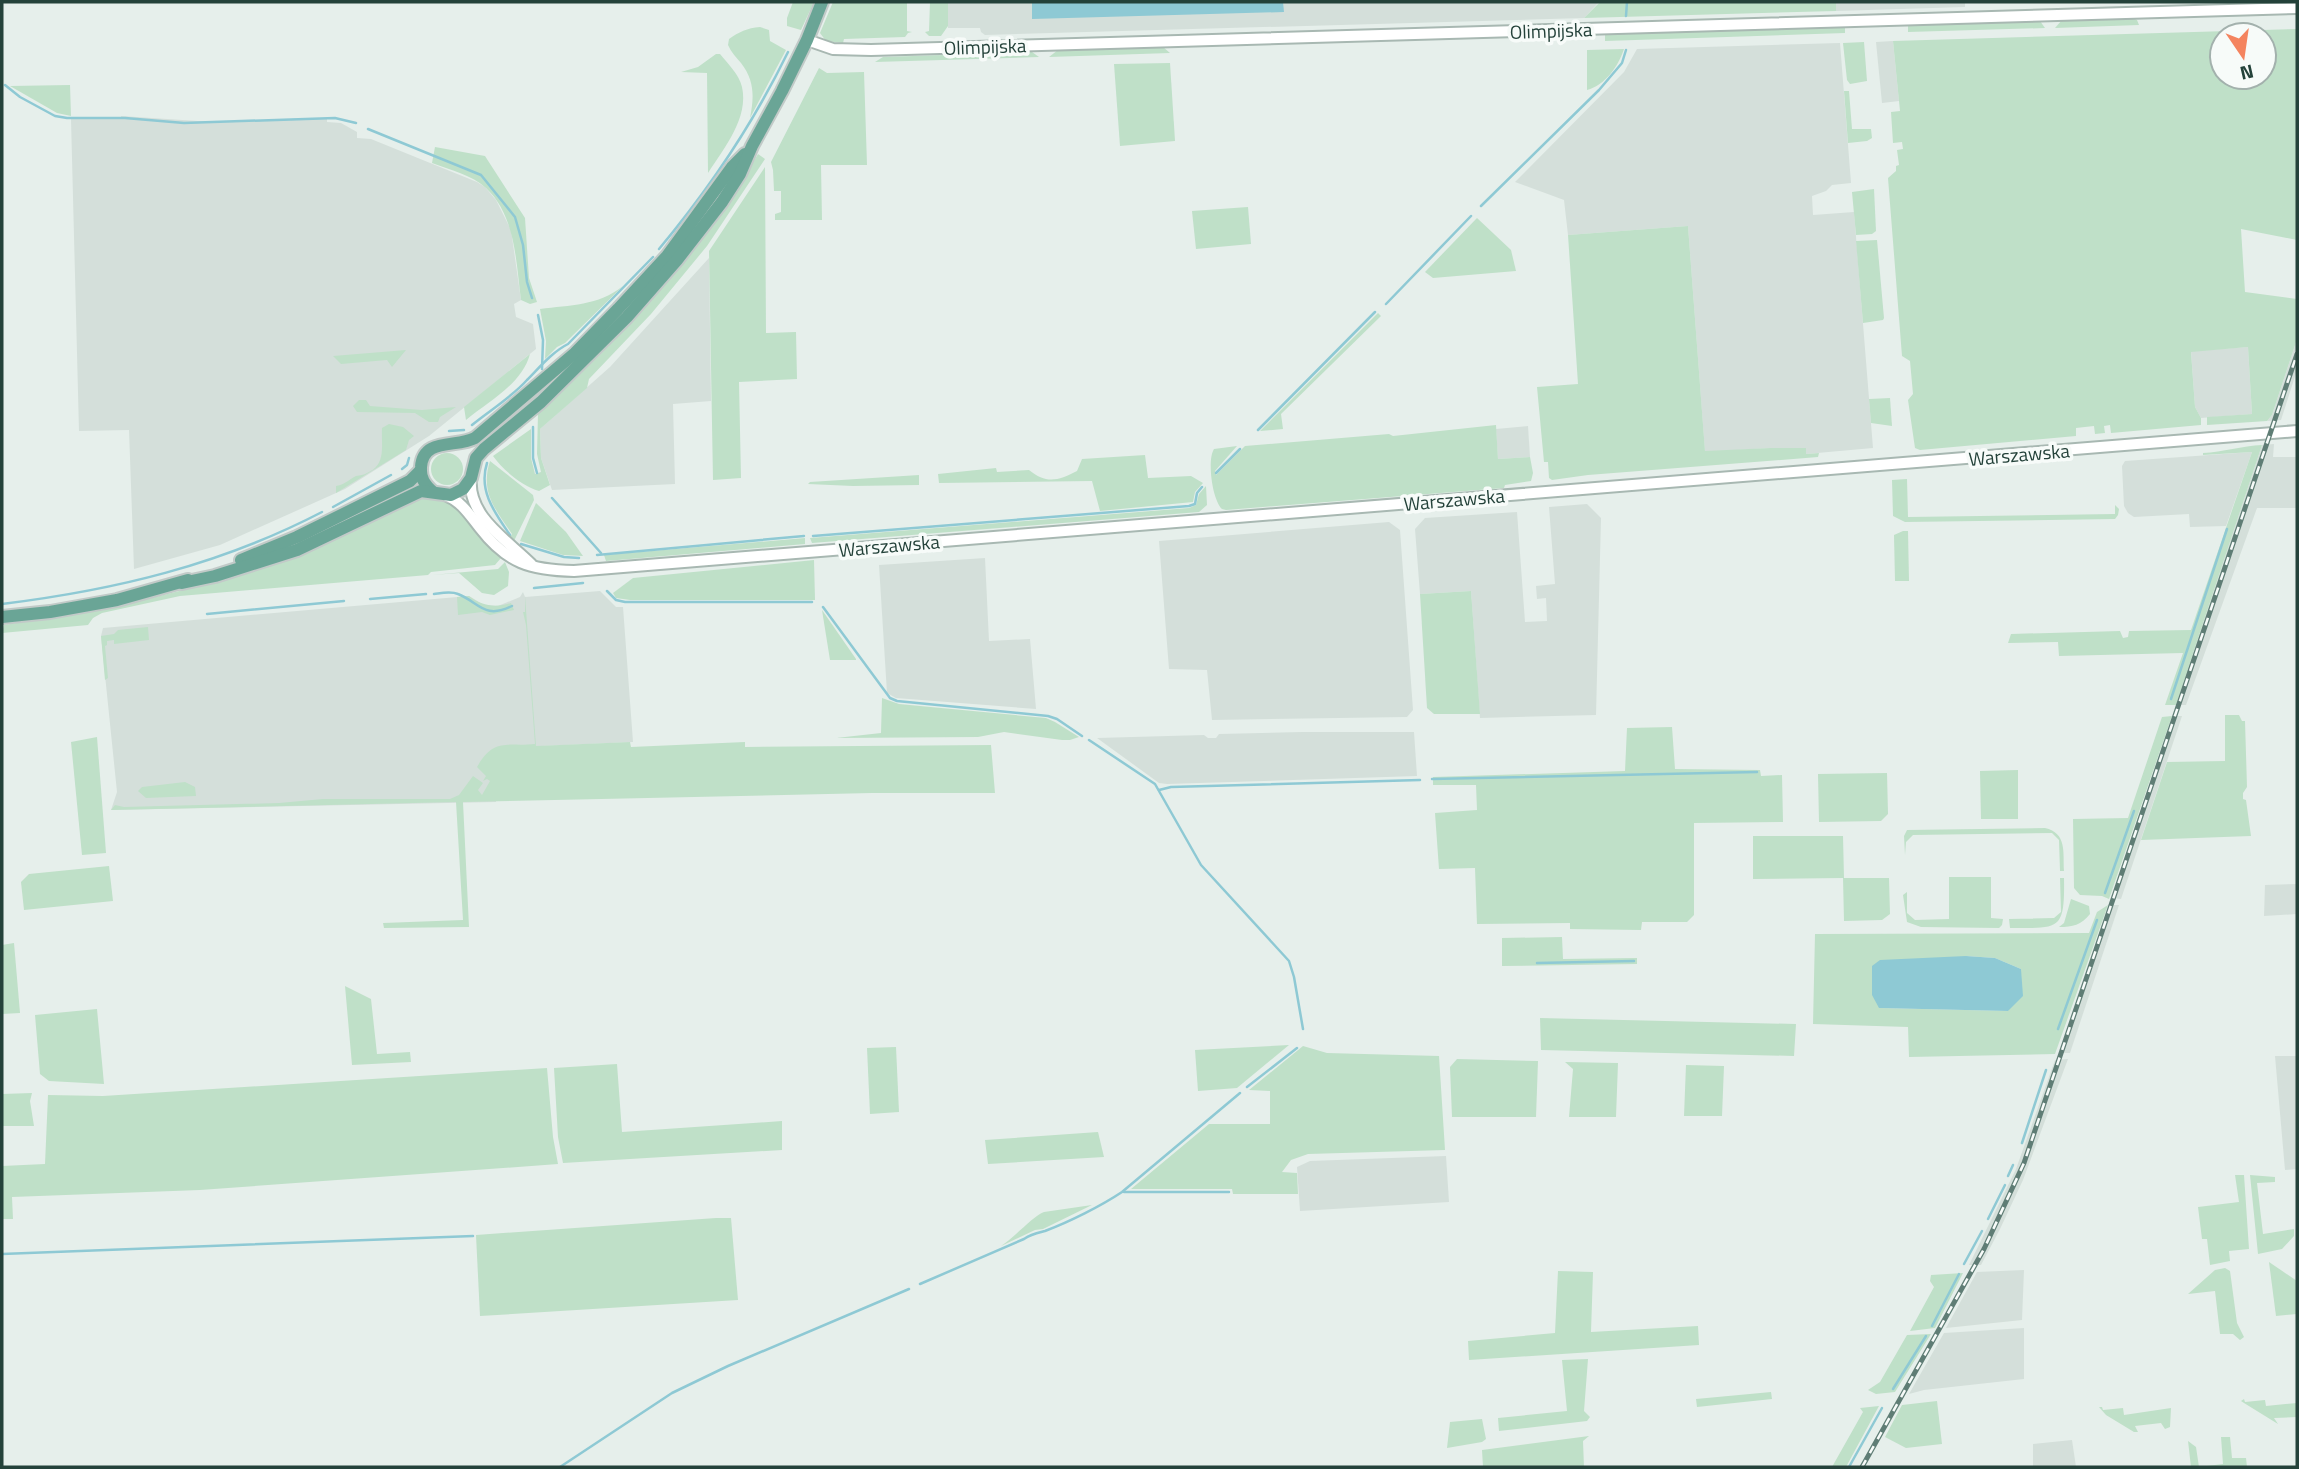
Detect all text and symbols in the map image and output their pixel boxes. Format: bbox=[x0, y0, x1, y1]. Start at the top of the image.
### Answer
street label: Olimpijska bbox=[1509, 14, 1593, 46]
north arrow bbox=[2208, 21, 2278, 91]
street label: Olimpijska bbox=[943, 30, 1027, 62]
text: N bbox=[2237, 57, 2257, 89]
street label: Warszawska bbox=[1967, 435, 2071, 473]
street label: Warszawska bbox=[1402, 480, 1506, 518]
street label: Warszawska bbox=[837, 526, 941, 564]

